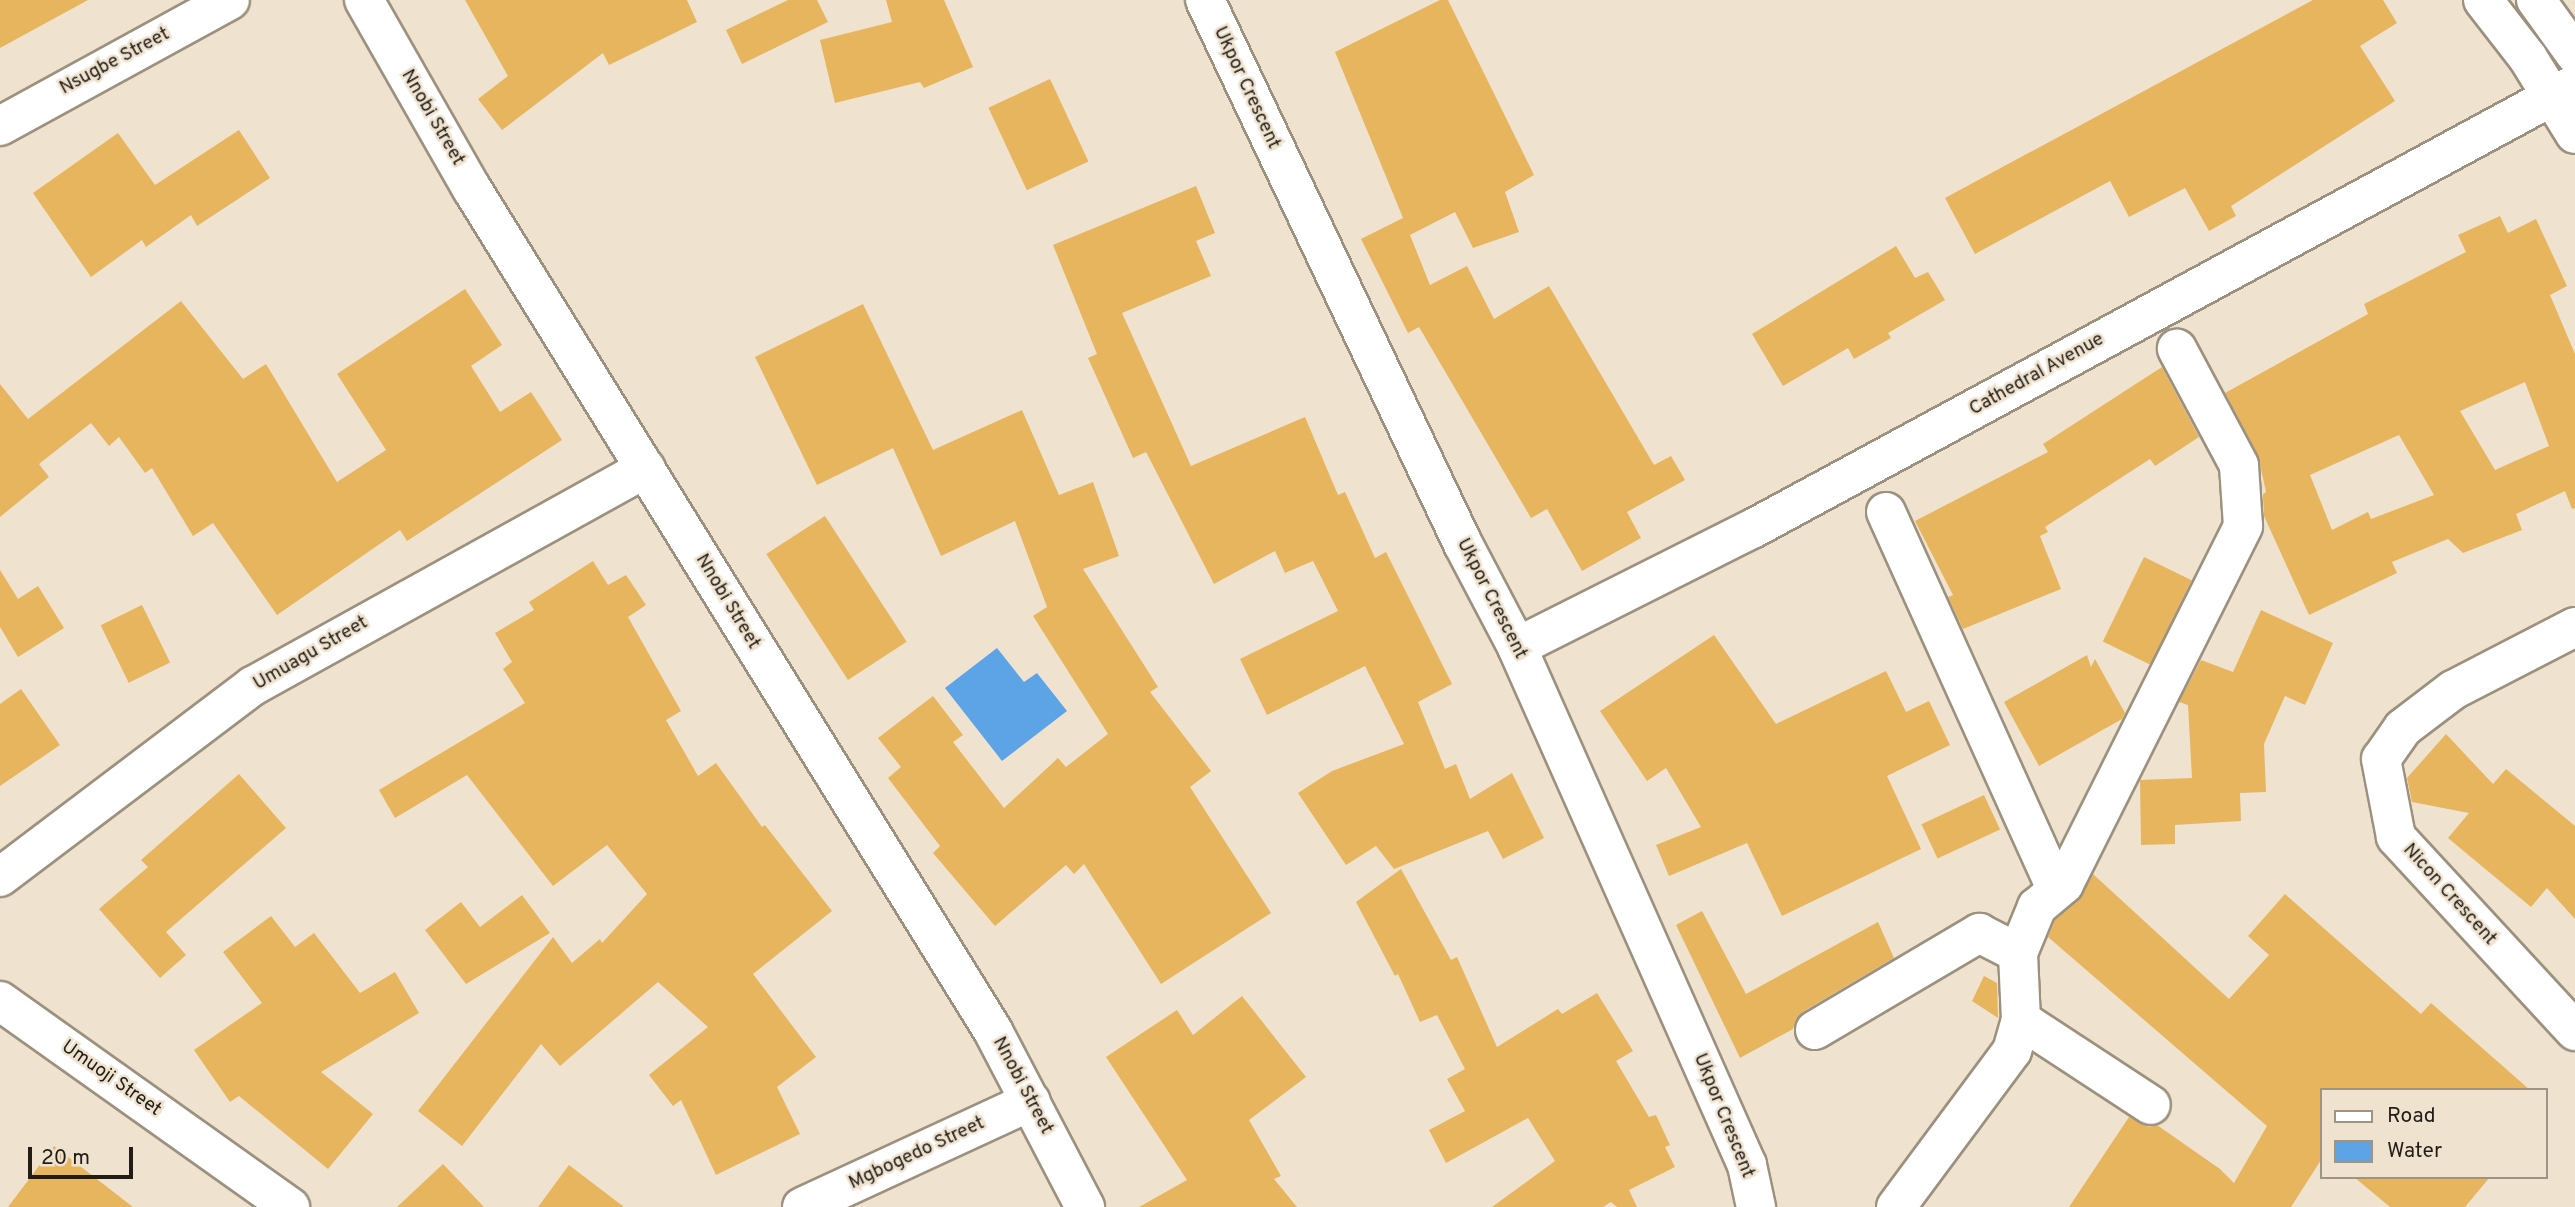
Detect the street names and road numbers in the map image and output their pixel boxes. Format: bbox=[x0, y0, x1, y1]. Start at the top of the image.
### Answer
street label: Ukpor Crescent bbox=[1208, 23, 1284, 153]
street label: Nsugbe Street bbox=[56, 24, 174, 100]
street label: Nnobi Street bbox=[395, 66, 469, 170]
street label: Cathedral Avenue bbox=[1965, 328, 2109, 422]
street label: Ukpor Crescent bbox=[1451, 535, 1531, 663]
street label: Nnobi Street bbox=[690, 550, 764, 654]
street label: Umuagu Street bbox=[250, 612, 372, 696]
street label: Nicon Crescent bbox=[2397, 839, 2501, 951]
street label: Nnobi Street bbox=[987, 1033, 1057, 1139]
street label: Umuoji Street bbox=[57, 1036, 165, 1122]
street label: Ukpor Crescent bbox=[1688, 1050, 1758, 1182]
street label: Mgbogedo Street bbox=[846, 1113, 988, 1195]

